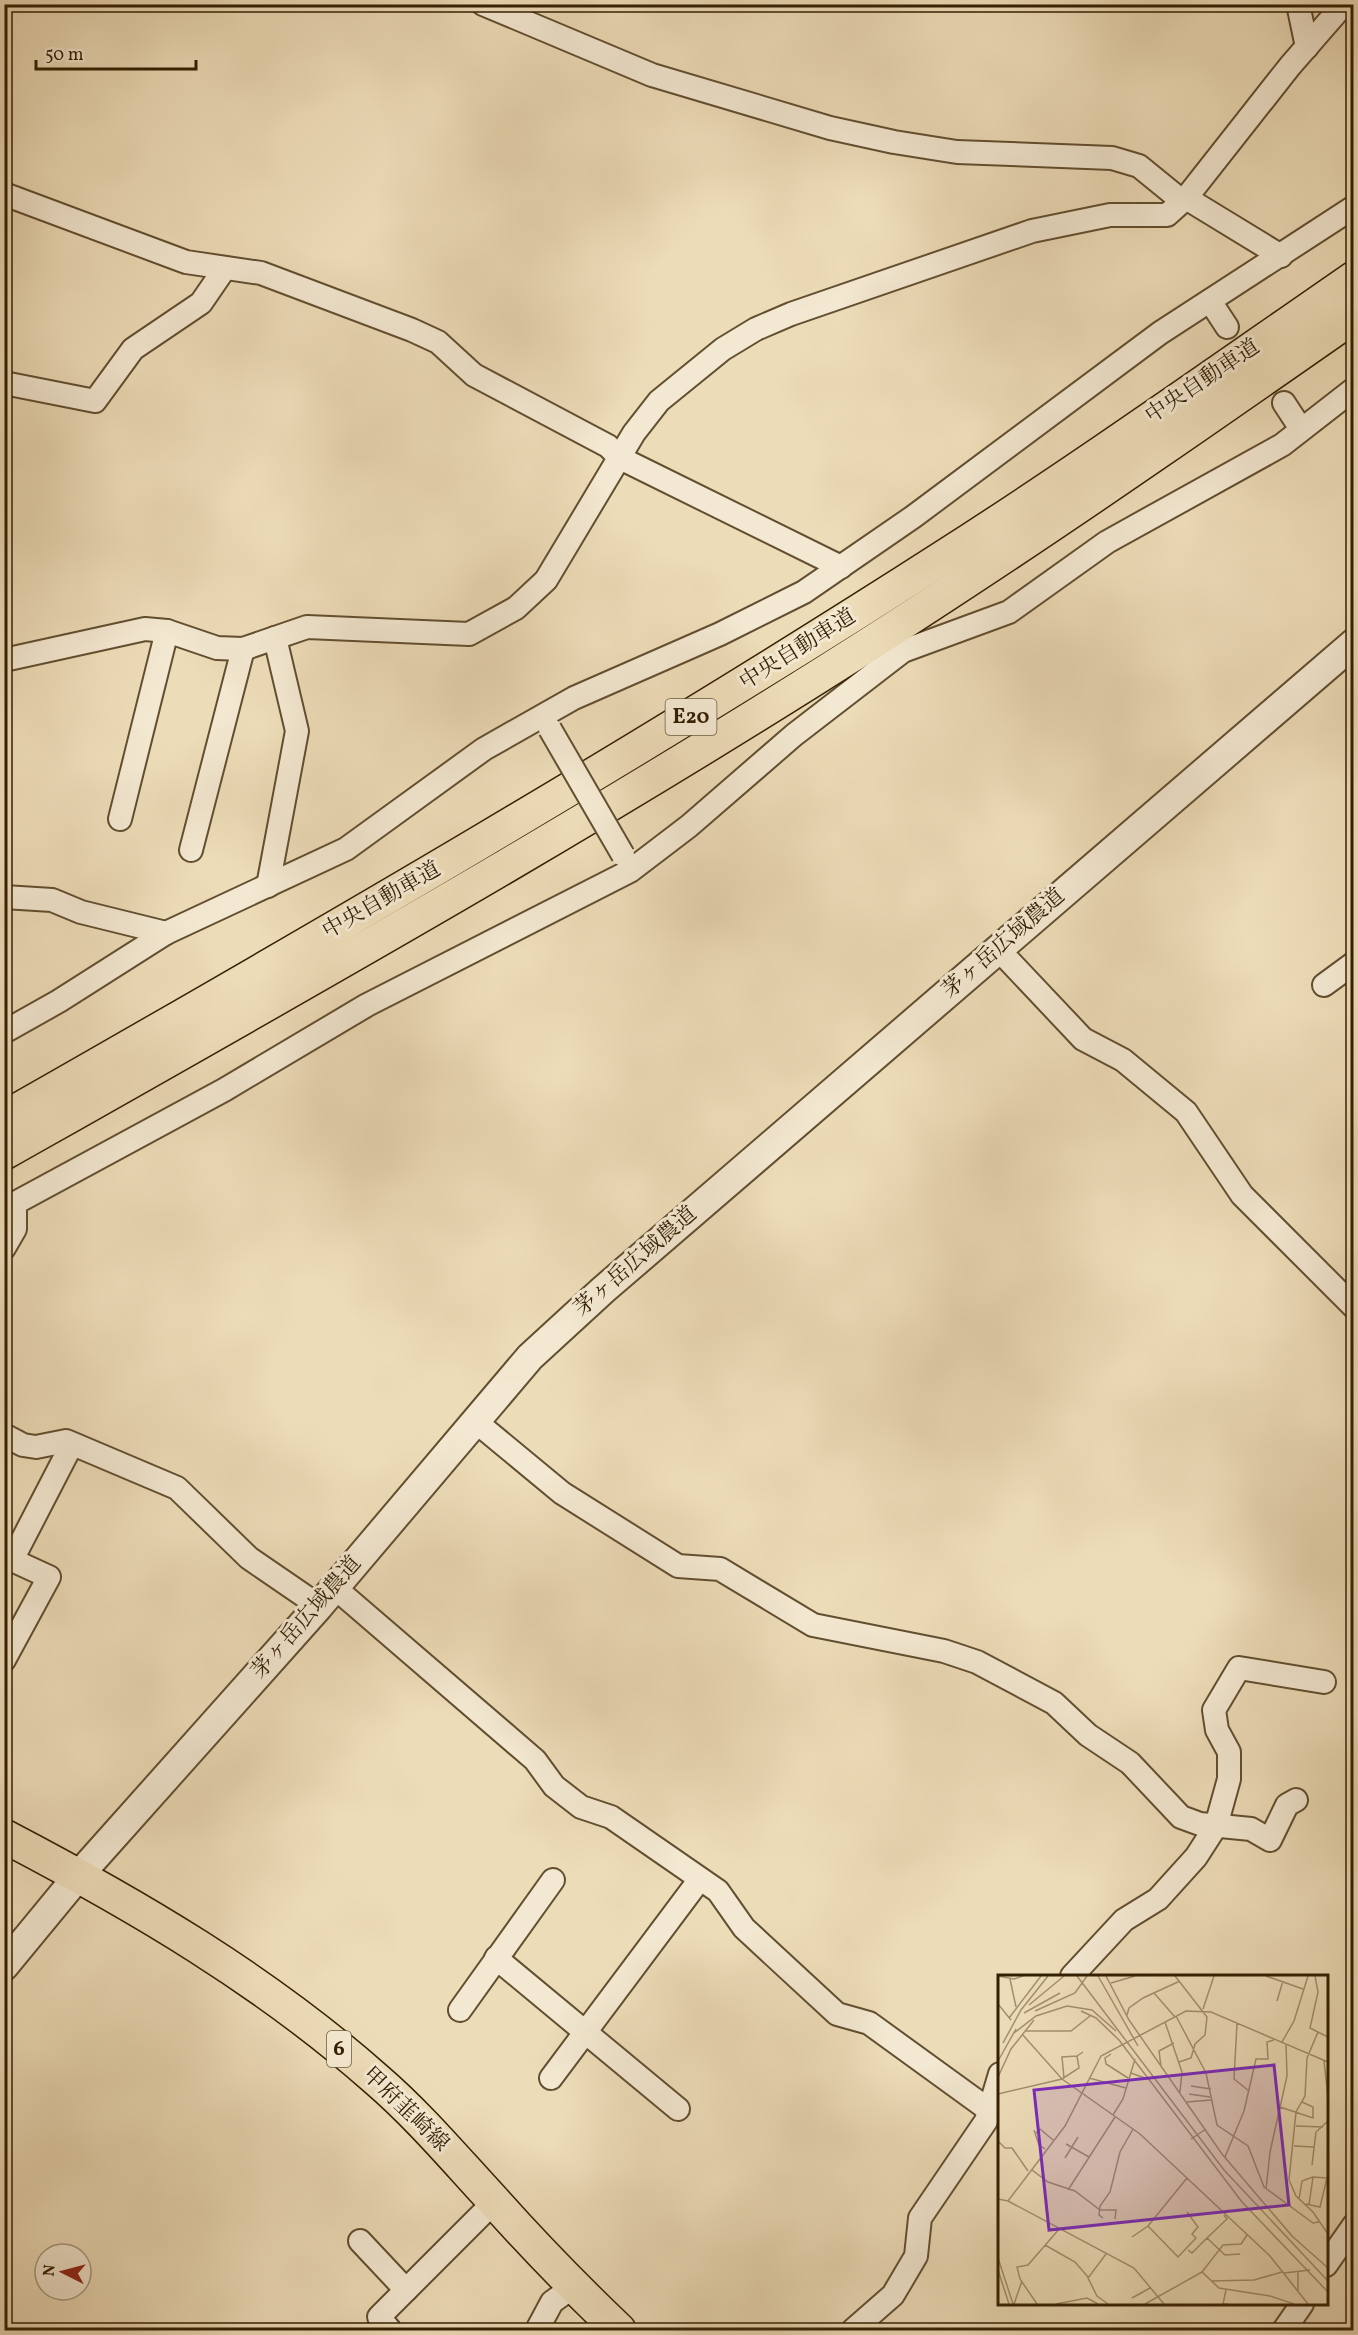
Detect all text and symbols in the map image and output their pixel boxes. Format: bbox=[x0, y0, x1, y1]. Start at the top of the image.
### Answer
scale bar bbox=[36, 33, 196, 71]
text: 50 m bbox=[45, 43, 84, 68]
street label: 中央自動車道 bbox=[1140, 332, 1266, 432]
street label: 中央自動車道 bbox=[734, 602, 862, 698]
road number: E20 bbox=[666, 699, 716, 735]
street label: 中央自動車道 bbox=[317, 855, 447, 947]
street label: 茅ヶ岳広域農道 bbox=[936, 882, 1072, 1006]
street label: 茅ヶ岳広域農道 bbox=[568, 1200, 704, 1324]
street label: 茅ヶ岳広域農道 bbox=[245, 1550, 369, 1686]
inset map bbox=[998, 1975, 1328, 2305]
road number: 6 bbox=[327, 2031, 351, 2067]
street label: 甲府韮崎線 bbox=[355, 2061, 455, 2159]
north arrow bbox=[33, 2242, 93, 2302]
text: N bbox=[39, 2263, 62, 2278]

